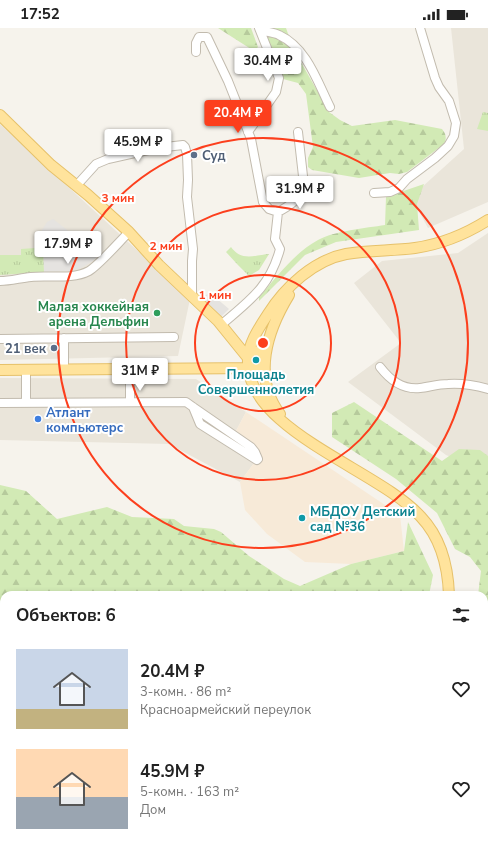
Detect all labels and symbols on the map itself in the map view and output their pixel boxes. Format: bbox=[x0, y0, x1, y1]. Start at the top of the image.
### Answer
pin: 30.4M ₽ bbox=[231, 48, 305, 82]
pin: 20.4M ₽ bbox=[201, 100, 275, 134]
pin: 45.9M ₽ bbox=[101, 129, 175, 163]
place label: Суд bbox=[202, 147, 225, 165]
marker: Суд bbox=[189, 150, 199, 160]
pin: 31.9M ₽ bbox=[263, 176, 337, 210]
text: 3 мин bbox=[101, 190, 135, 206]
pin: 17.9M ₽ bbox=[31, 231, 105, 265]
text: 2 мин bbox=[149, 238, 183, 254]
text: 1 мин bbox=[198, 287, 232, 303]
place label: Малая хоккейная арена Дельфин bbox=[38, 298, 149, 331]
marker: Малая хоккейная арена Дельфин bbox=[152, 308, 162, 318]
centre of rings bbox=[256, 336, 270, 350]
place label: 21 век bbox=[5, 340, 47, 358]
marker: 21 век bbox=[49, 343, 59, 353]
marker: Площадь Совершеннолетия bbox=[251, 355, 261, 365]
pin: 31M ₽ bbox=[112, 358, 168, 392]
place label: Площадь Совершеннолетия bbox=[198, 366, 314, 399]
place label: Атлант компьютерс bbox=[46, 404, 124, 437]
marker: Атлант компьютерс bbox=[33, 414, 43, 424]
place label: МБДОУ Детский сад №36 bbox=[310, 503, 415, 536]
marker: МБДОУ Детский сад №36 bbox=[297, 513, 307, 523]

